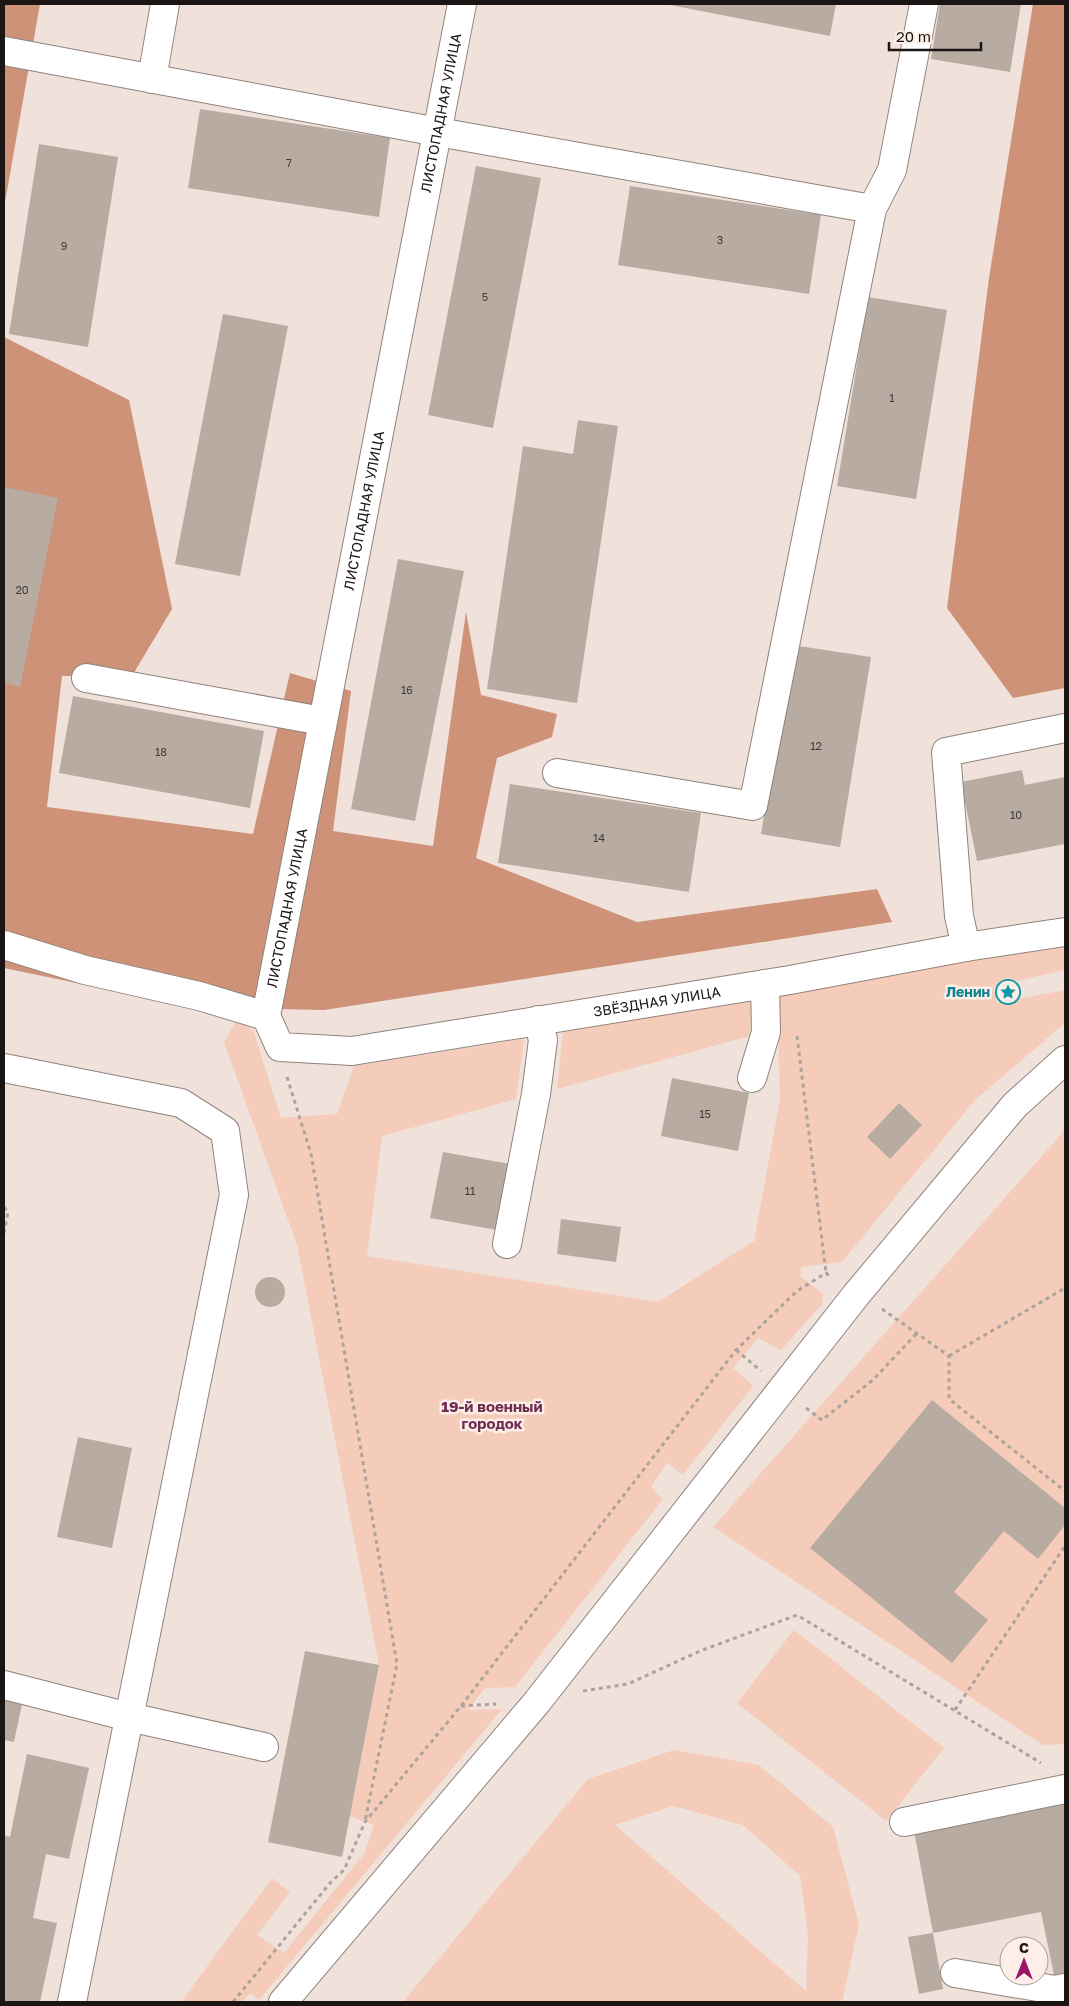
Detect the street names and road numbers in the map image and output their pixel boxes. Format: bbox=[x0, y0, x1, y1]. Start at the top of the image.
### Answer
street label: ЛИСТОПАДНАЯ УЛИЦА bbox=[417, 31, 464, 194]
street label: ЛИСТОПАДНАЯ УЛИЦА bbox=[340, 429, 387, 591]
street label: ЛИСТОПАДНАЯ УЛИЦА bbox=[263, 826, 310, 989]
street label: ЗВЁЗДНАЯ УЛИЦА bbox=[592, 982, 722, 1020]

